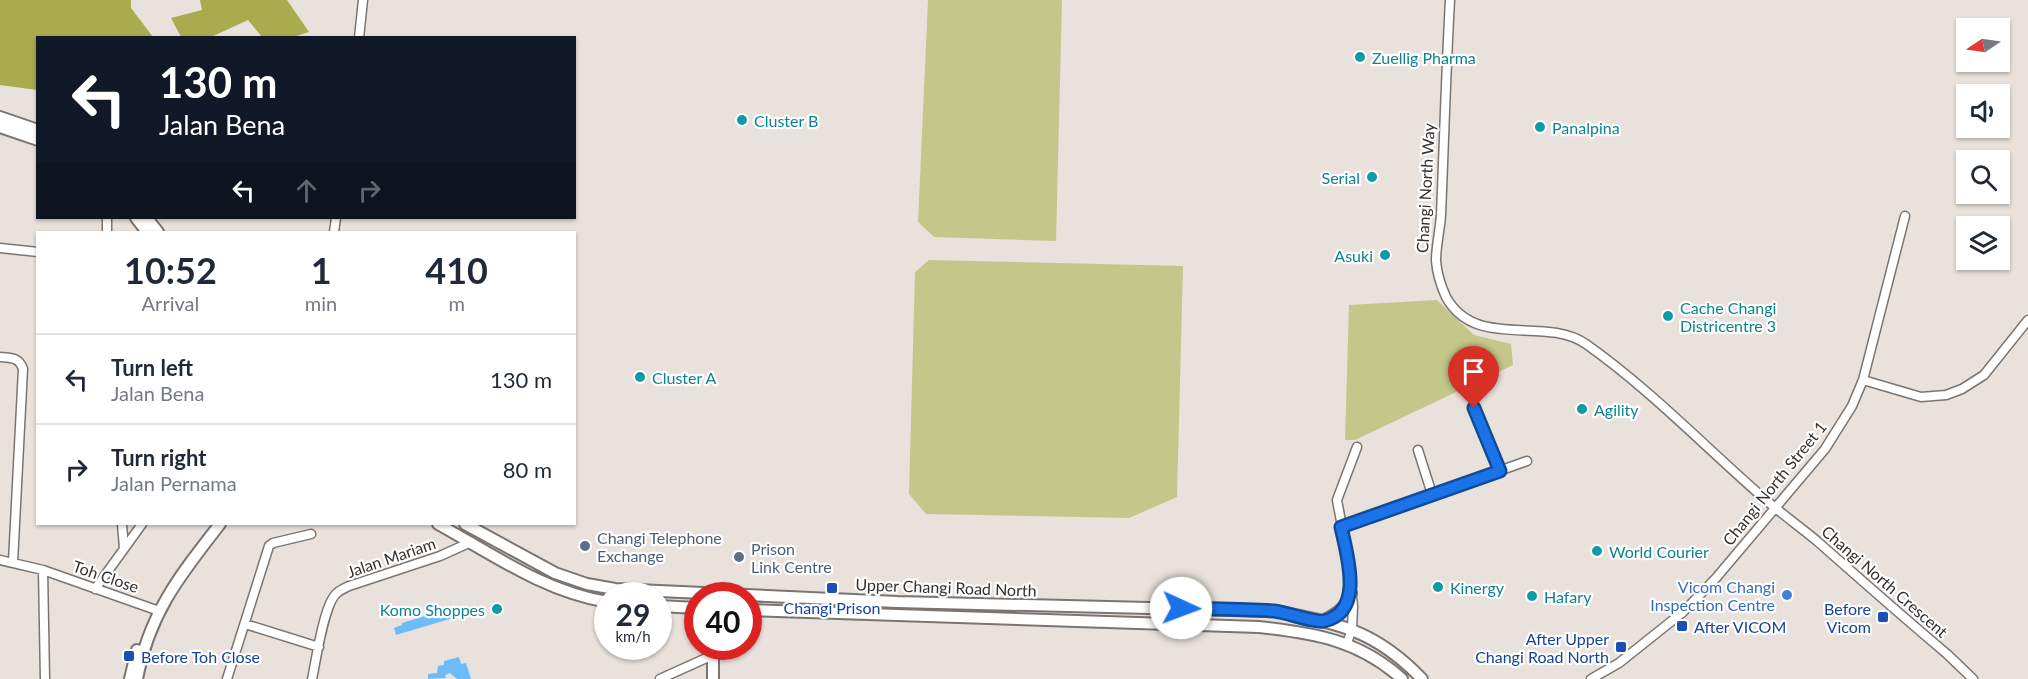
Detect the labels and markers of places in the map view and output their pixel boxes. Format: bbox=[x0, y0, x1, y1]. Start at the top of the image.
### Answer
place label: Zuellig Pharma bbox=[1372, 48, 1476, 67]
marker: Zuellig Pharma bbox=[1353, 50, 1367, 64]
place label: Cluster B bbox=[754, 111, 818, 130]
marker: Cluster B bbox=[735, 113, 749, 127]
place label: Panalpina bbox=[1552, 118, 1620, 137]
marker: Panalpina bbox=[1533, 120, 1547, 134]
place label: Serial bbox=[1322, 168, 1360, 187]
marker: Serial bbox=[1365, 170, 1379, 184]
place label: Asuki bbox=[1334, 246, 1373, 265]
marker: Asuki bbox=[1378, 248, 1392, 262]
place label: Cache Changi Districentre 3 bbox=[1680, 298, 1776, 335]
marker: Cache Changi Districentre 3 bbox=[1661, 309, 1675, 323]
pin bbox=[1448, 346, 1499, 408]
place label: Cluster A bbox=[652, 368, 717, 387]
marker: Cluster A bbox=[633, 370, 647, 384]
place label: Agility bbox=[1594, 400, 1639, 419]
marker: Agility bbox=[1575, 402, 1589, 416]
place label: Changi Telephone Exchange bbox=[597, 528, 722, 565]
marker: Changi Telephone Exchange bbox=[578, 539, 592, 553]
place label: Prison Link Centre bbox=[751, 539, 832, 576]
place label: World Courier bbox=[1609, 542, 1709, 561]
marker: World Courier bbox=[1590, 544, 1604, 558]
marker: Prison Link Centre bbox=[732, 550, 746, 564]
place label: Vicom Changi Inspection Centre bbox=[1650, 577, 1775, 614]
place label: Kinergy bbox=[1450, 578, 1505, 597]
marker: Kinergy bbox=[1431, 580, 1445, 594]
marker: Changi Prison bbox=[825, 581, 839, 595]
place label: Hafary bbox=[1544, 587, 1592, 606]
marker: Vicom Changi Inspection Centre bbox=[1780, 588, 1794, 602]
marker: Hafary bbox=[1525, 589, 1539, 603]
place label: Changi Prison bbox=[784, 598, 880, 617]
place label: Before Vicom bbox=[1824, 599, 1871, 636]
place label: Komo Shoppes bbox=[380, 600, 485, 619]
marker: Komo Shoppes bbox=[490, 602, 504, 616]
marker: Before Vicom bbox=[1876, 610, 1890, 624]
place label: After VICOM bbox=[1694, 617, 1786, 636]
marker: After VICOM bbox=[1675, 619, 1689, 633]
place label: After Upper Changi Road North bbox=[1475, 629, 1609, 666]
marker: After Upper Changi Road North bbox=[1614, 640, 1628, 654]
place label: Before Toh Close bbox=[141, 647, 260, 666]
marker: Before Toh Close bbox=[122, 649, 136, 663]

